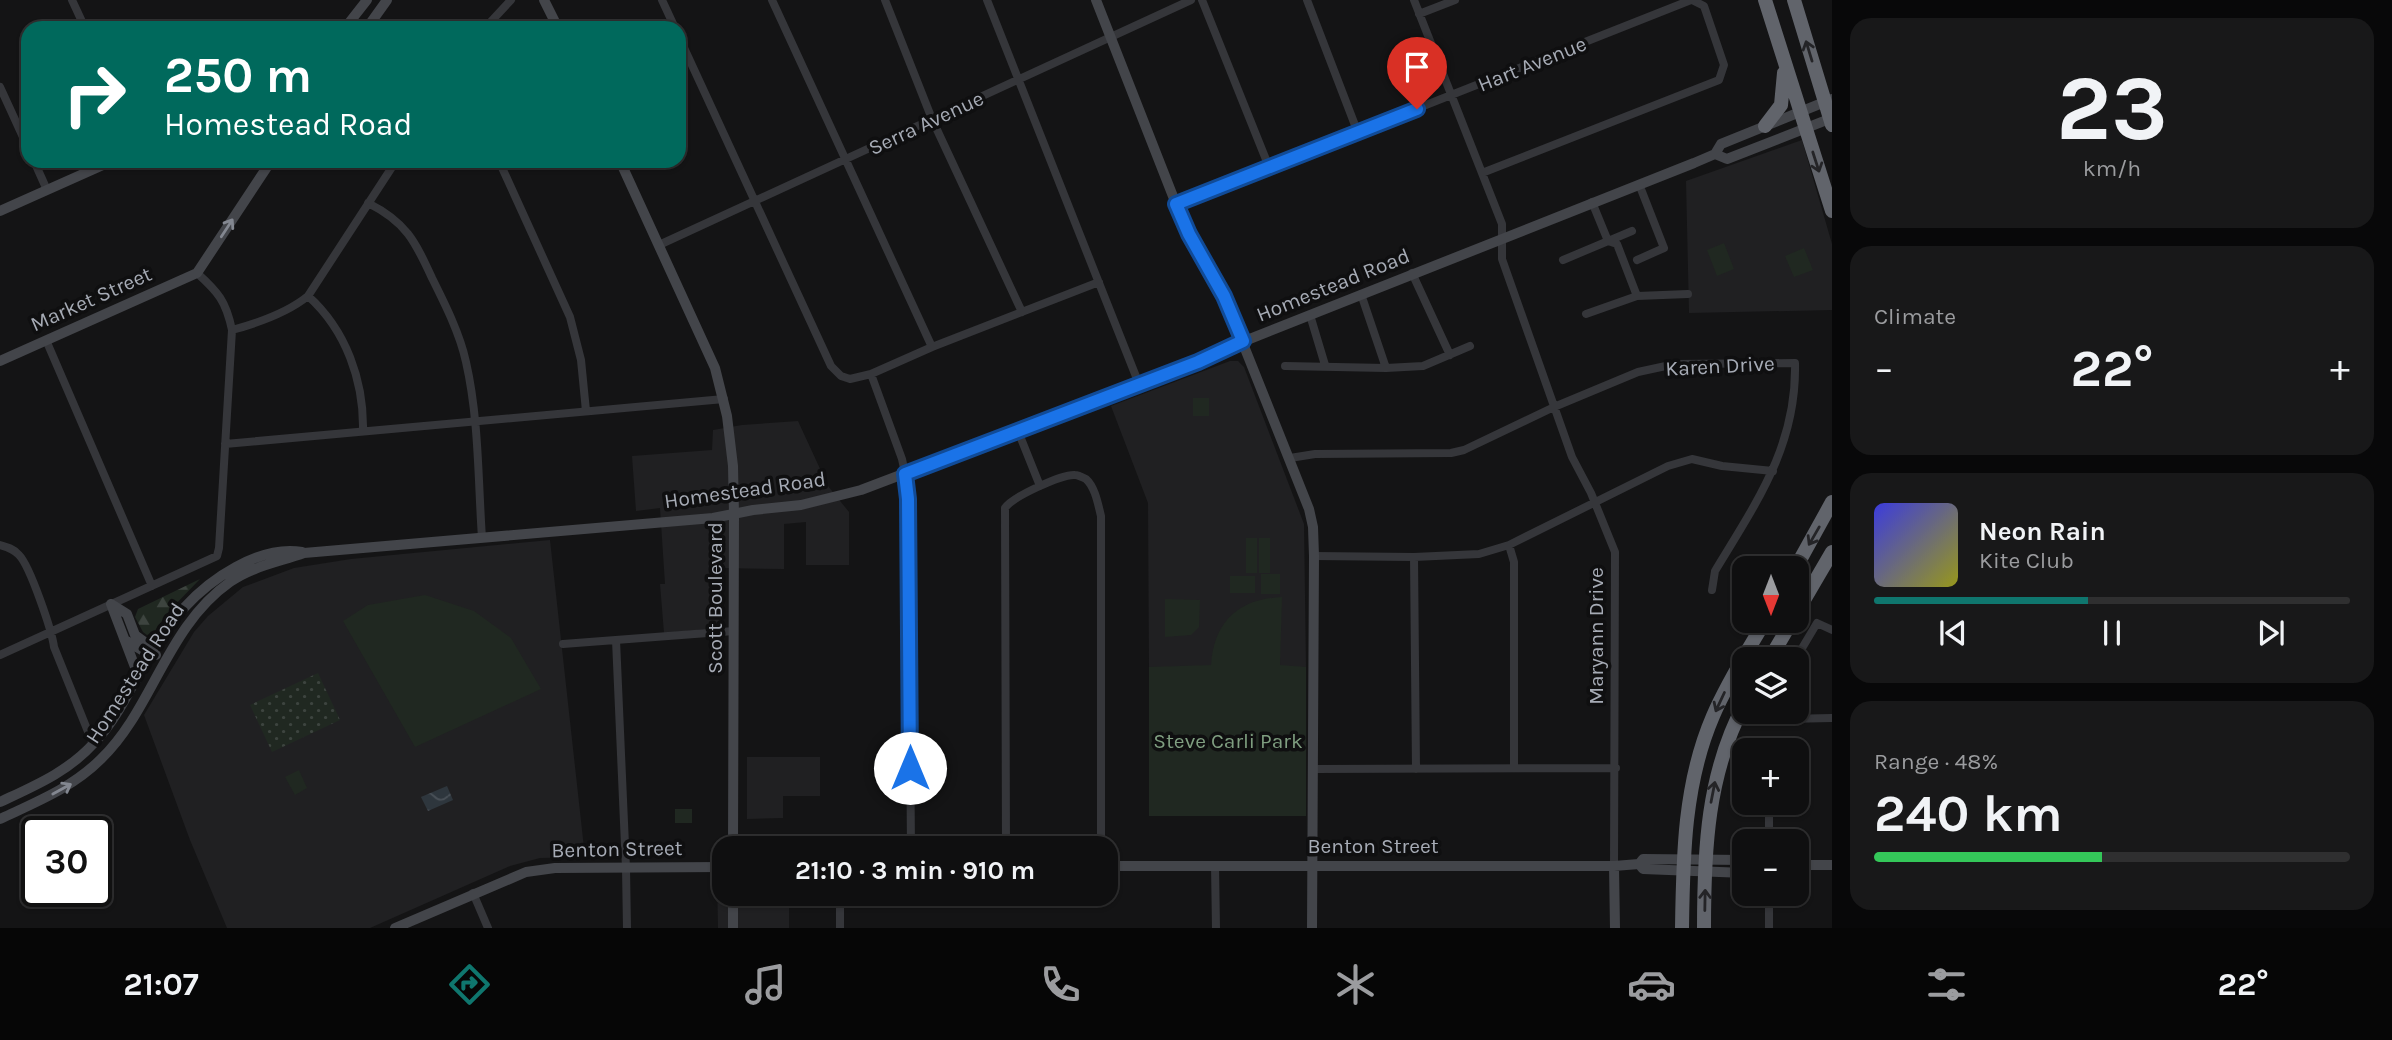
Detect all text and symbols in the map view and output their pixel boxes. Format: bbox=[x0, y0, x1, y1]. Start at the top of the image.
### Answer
street label: Hart Avenue bbox=[1474, 31, 1590, 97]
pin bbox=[1387, 37, 1447, 109]
one-way arrow bbox=[1802, 40, 1815, 62]
text: 250 m bbox=[164, 47, 312, 104]
icon: arrive bbox=[1398, 48, 1436, 86]
icon: right bbox=[49, 49, 140, 140]
text: 23 bbox=[2056, 56, 2168, 162]
street label: Serra Avenue bbox=[865, 86, 987, 160]
text: Homestead Road bbox=[164, 106, 412, 143]
one-way arrow bbox=[1810, 151, 1823, 173]
text: km/h bbox=[2083, 155, 2141, 182]
one-way arrow bbox=[219, 219, 234, 238]
street label: Homestead Road bbox=[1253, 243, 1413, 327]
street label: Market Street bbox=[27, 262, 155, 336]
text: Climate bbox=[1874, 303, 1956, 330]
text: 22° bbox=[2070, 338, 2154, 399]
text: − bbox=[1874, 346, 1894, 391]
text: + bbox=[2330, 346, 2350, 391]
street label: Karen Drive bbox=[1665, 351, 1775, 381]
street label: Homestead Road bbox=[663, 467, 827, 513]
text: Neon Rain bbox=[1979, 516, 2106, 547]
street label: Scott Boulevard bbox=[703, 522, 727, 674]
one-way arrow bbox=[1807, 526, 1821, 546]
text: Kite Club bbox=[1979, 547, 2074, 574]
north arrow bbox=[1732, 556, 1810, 634]
map controls bbox=[1732, 556, 1809, 906]
street label: Maryann Drive bbox=[1584, 567, 1608, 705]
street label: Homestead Road bbox=[81, 598, 189, 748]
icon: previous bbox=[1934, 614, 1972, 652]
icon: pause bbox=[2093, 614, 2131, 652]
icon: next bbox=[2252, 614, 2290, 652]
button: layers bbox=[1732, 647, 1809, 724]
one-way arrow bbox=[1712, 691, 1726, 712]
park label: Steve Carli Park bbox=[1153, 729, 1303, 753]
position arrow bbox=[873, 731, 947, 805]
button: + bbox=[1732, 738, 1809, 815]
text: Range · 48% bbox=[1874, 748, 1998, 775]
one-way arrow bbox=[1707, 781, 1721, 804]
one-way arrow bbox=[51, 782, 71, 796]
text: 240 km bbox=[1874, 783, 2063, 844]
speed limit sign: 30 bbox=[21, 816, 112, 907]
button: − bbox=[1732, 829, 1809, 906]
street label: Benton Street bbox=[1307, 834, 1439, 858]
street label: Benton Street bbox=[551, 836, 683, 862]
text: 21:10 · 3 min · 910 m bbox=[795, 855, 1035, 886]
one-way arrow bbox=[1698, 889, 1711, 912]
icon: directions bbox=[445, 960, 494, 1009]
icon: music bbox=[741, 960, 790, 1009]
icon: phone bbox=[1036, 960, 1085, 1009]
icon: climate bbox=[1331, 960, 1380, 1009]
icon: car bbox=[1627, 960, 1676, 1009]
icon: filters bbox=[1922, 960, 1971, 1009]
text: 21:07 bbox=[123, 966, 199, 1003]
text: 22° bbox=[2218, 966, 2269, 1003]

